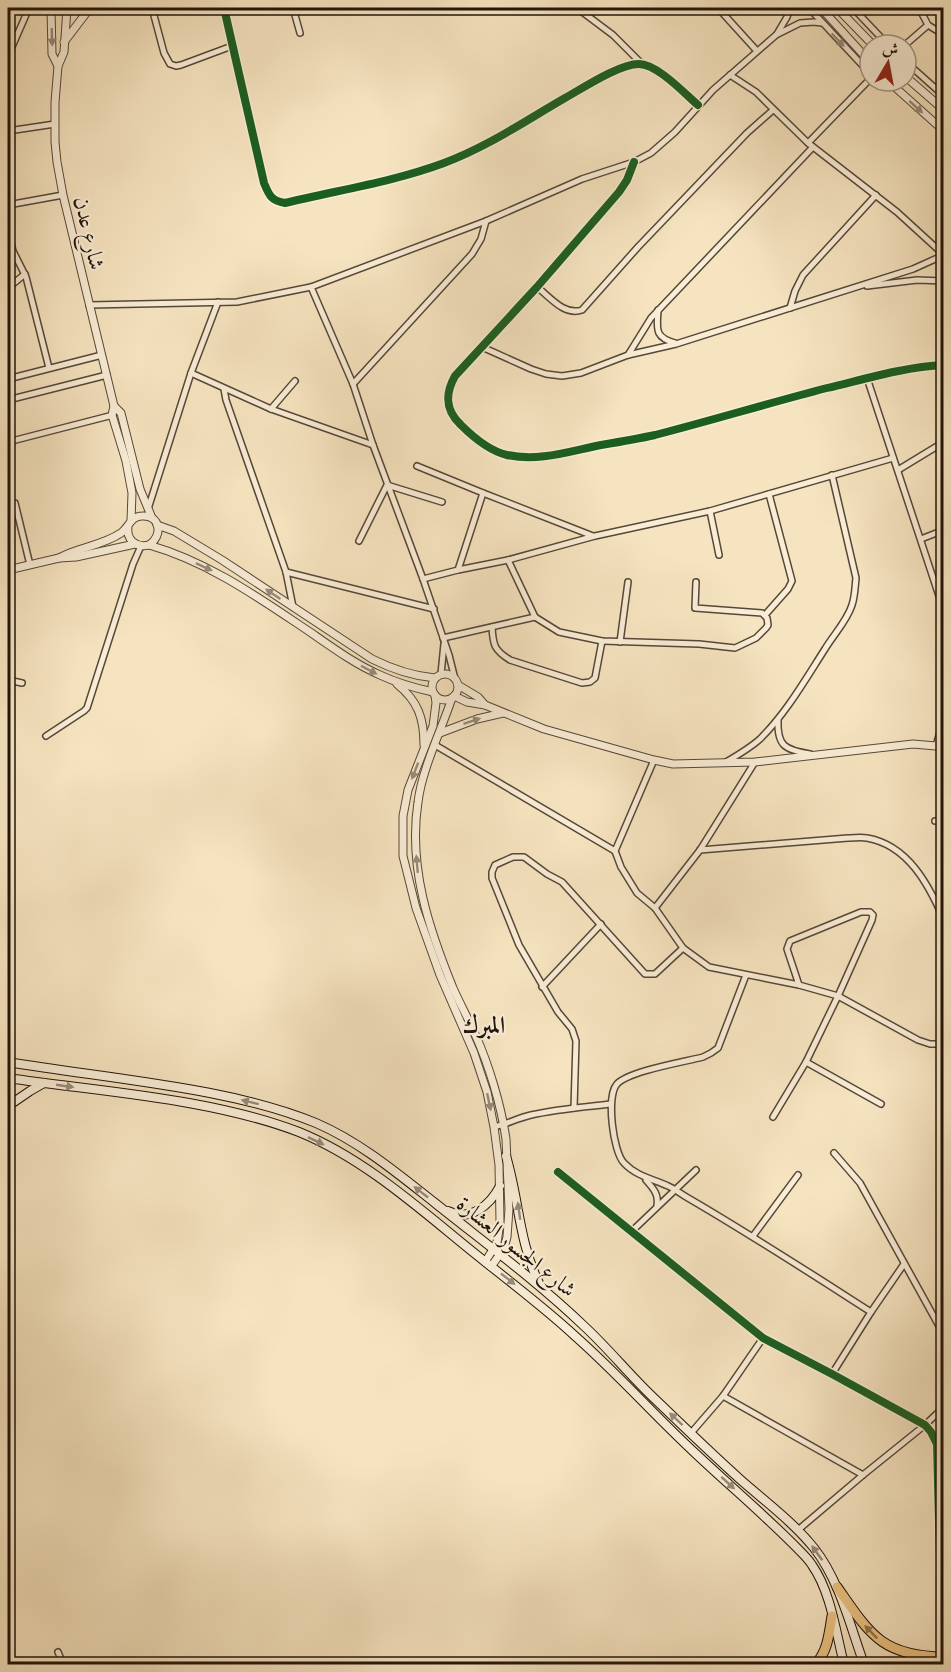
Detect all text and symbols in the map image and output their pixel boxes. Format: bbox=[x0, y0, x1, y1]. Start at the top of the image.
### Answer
one-way arrow bbox=[47, 28, 57, 47]
one-way arrow bbox=[831, 33, 845, 48]
north arrow bbox=[858, 33, 918, 93]
text: ش bbox=[880, 38, 900, 63]
one-way arrow bbox=[908, 99, 922, 113]
street label: شارع عدن bbox=[63, 194, 111, 274]
one-way arrow bbox=[195, 562, 212, 571]
one-way arrow bbox=[265, 589, 281, 600]
one-way arrow bbox=[360, 664, 378, 674]
one-way arrow bbox=[463, 716, 481, 726]
one-way arrow bbox=[410, 763, 420, 781]
one-way arrow bbox=[412, 854, 421, 873]
district label: المبرك bbox=[463, 1010, 505, 1044]
one-way arrow bbox=[56, 1082, 75, 1091]
one-way arrow bbox=[485, 1093, 494, 1112]
one-way arrow bbox=[241, 1097, 260, 1107]
one-way arrow bbox=[308, 1136, 325, 1145]
one-way arrow bbox=[413, 1186, 429, 1199]
street label: شارع الجسور العشارة bbox=[448, 1190, 582, 1307]
one-way arrow bbox=[514, 1202, 523, 1221]
one-way arrow bbox=[500, 1273, 516, 1286]
one-way arrow bbox=[669, 1413, 684, 1426]
one-way arrow bbox=[720, 1476, 735, 1490]
one-way arrow bbox=[811, 1545, 824, 1561]
one-way arrow bbox=[864, 1626, 878, 1640]

